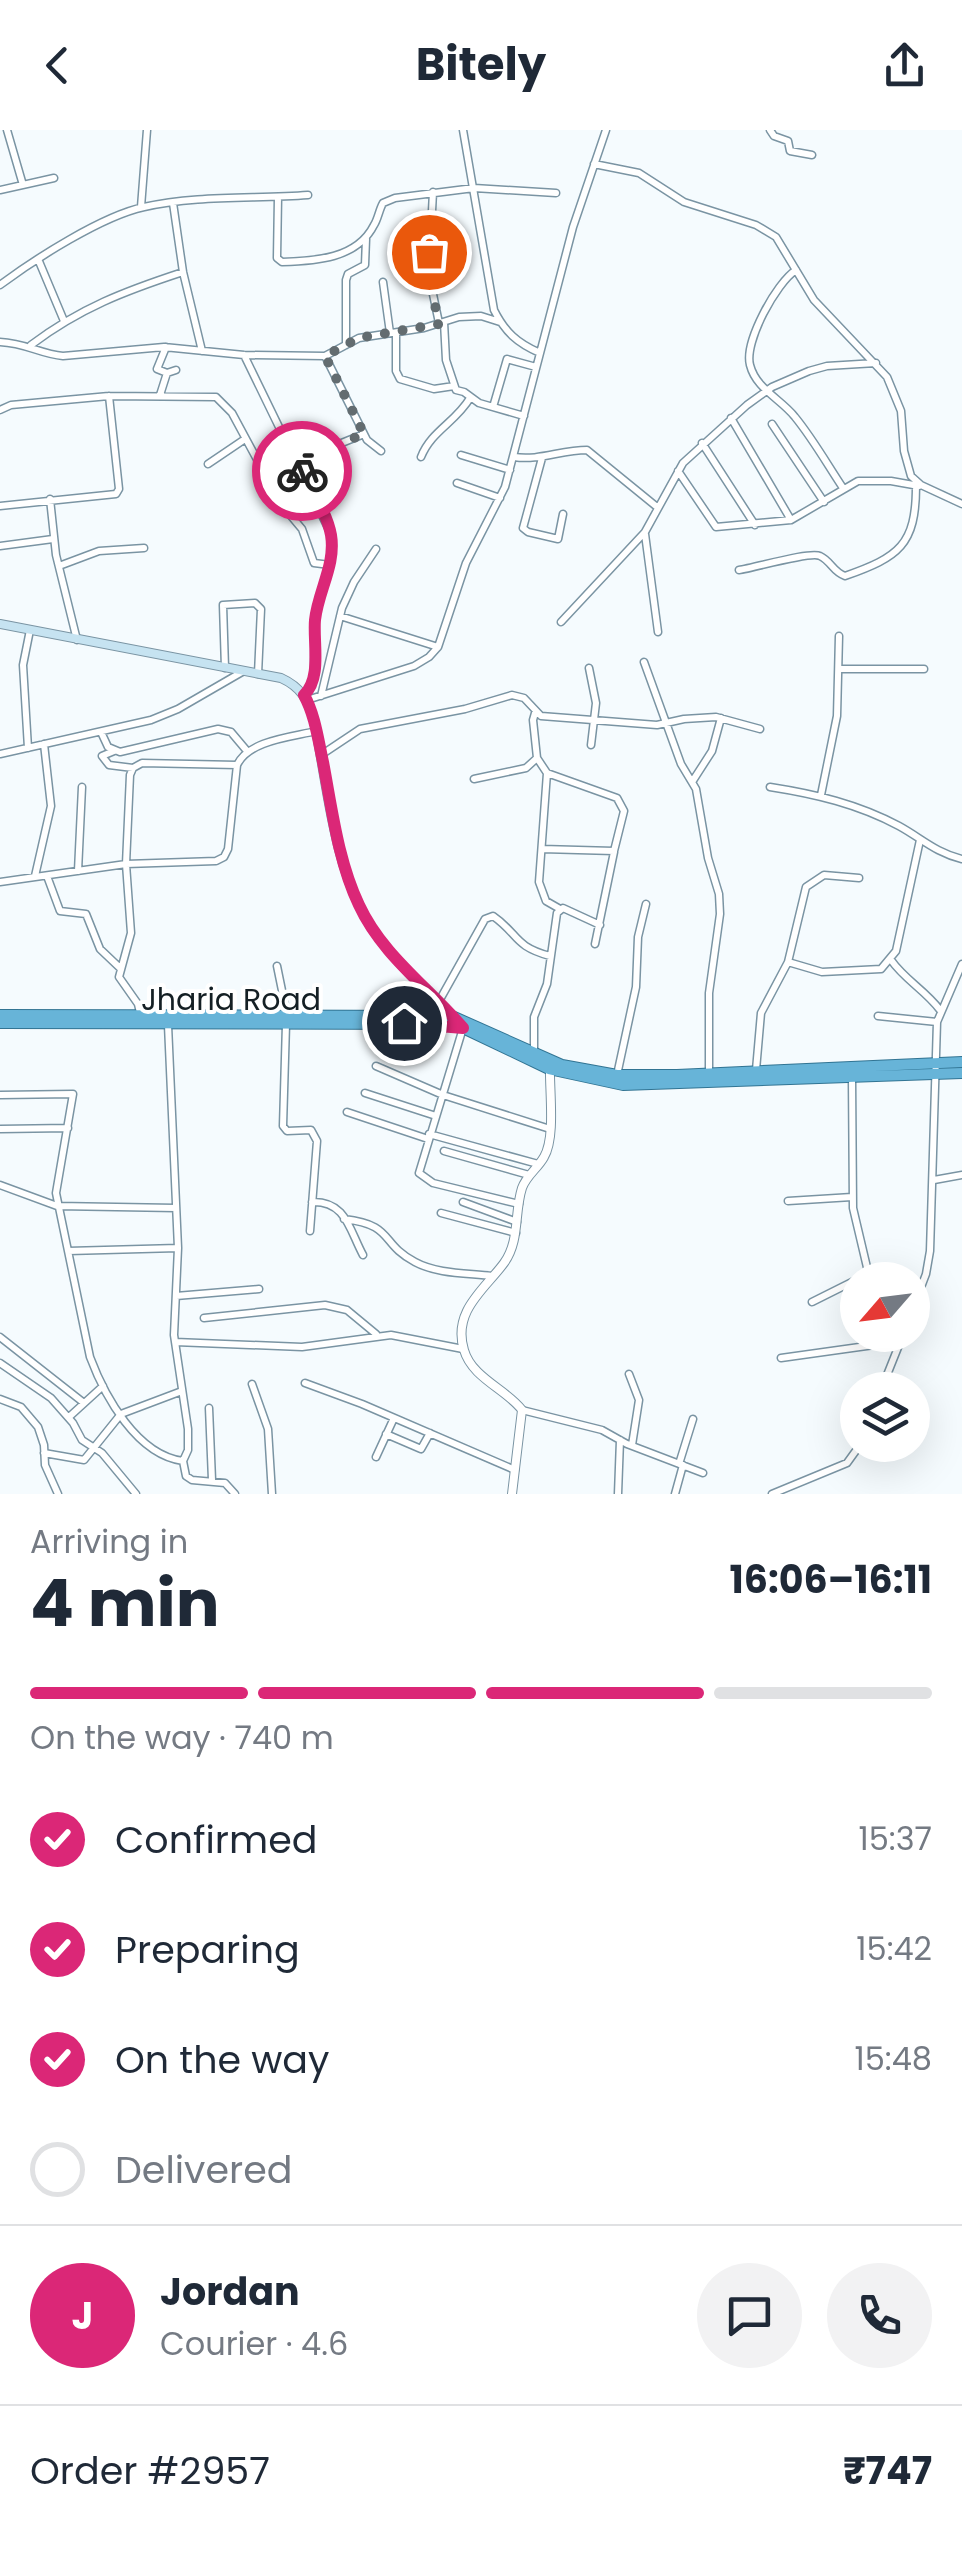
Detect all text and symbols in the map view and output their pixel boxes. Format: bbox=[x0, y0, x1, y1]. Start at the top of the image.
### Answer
text: Bitely bbox=[416, 33, 546, 96]
icon: back bbox=[30, 38, 85, 93]
icon: share bbox=[877, 38, 932, 93]
pin bbox=[387, 210, 472, 295]
icon: bag bbox=[402, 225, 457, 280]
courier bbox=[252, 421, 352, 521]
icon: bike bbox=[275, 444, 330, 499]
street label: Jharia Road bbox=[141, 978, 321, 1021]
pin bbox=[362, 981, 447, 1066]
icon: home bbox=[377, 996, 432, 1051]
north arrow bbox=[840, 1262, 930, 1352]
map controls bbox=[840, 1262, 930, 1462]
button: layers bbox=[840, 1372, 930, 1462]
text: Arriving in bbox=[30, 1519, 188, 1564]
text: 16:06–16:11 bbox=[729, 1553, 932, 1606]
text: 4 min bbox=[30, 1558, 220, 1649]
text: On the way · 740 m bbox=[30, 1715, 334, 1760]
icon: check bbox=[30, 1812, 85, 1867]
text: Confirmed bbox=[115, 1813, 317, 1866]
text: 15:37 bbox=[859, 1816, 932, 1861]
icon: check bbox=[30, 1922, 85, 1977]
text: Preparing bbox=[115, 1923, 300, 1976]
text: 15:42 bbox=[856, 1926, 932, 1971]
icon: check bbox=[30, 2032, 85, 2087]
text: On the way bbox=[115, 2033, 329, 2086]
text: 15:48 bbox=[855, 2036, 932, 2081]
text: Delivered bbox=[115, 2143, 292, 2196]
button: chat bbox=[697, 2263, 802, 2368]
button: phone bbox=[827, 2263, 932, 2368]
text: Jordan bbox=[160, 2265, 300, 2318]
text: J bbox=[72, 2289, 93, 2342]
text: Courier · 4.6 bbox=[160, 2321, 348, 2366]
text: Order #2957 bbox=[30, 2444, 270, 2497]
text: ₹747 bbox=[843, 2444, 932, 2497]

